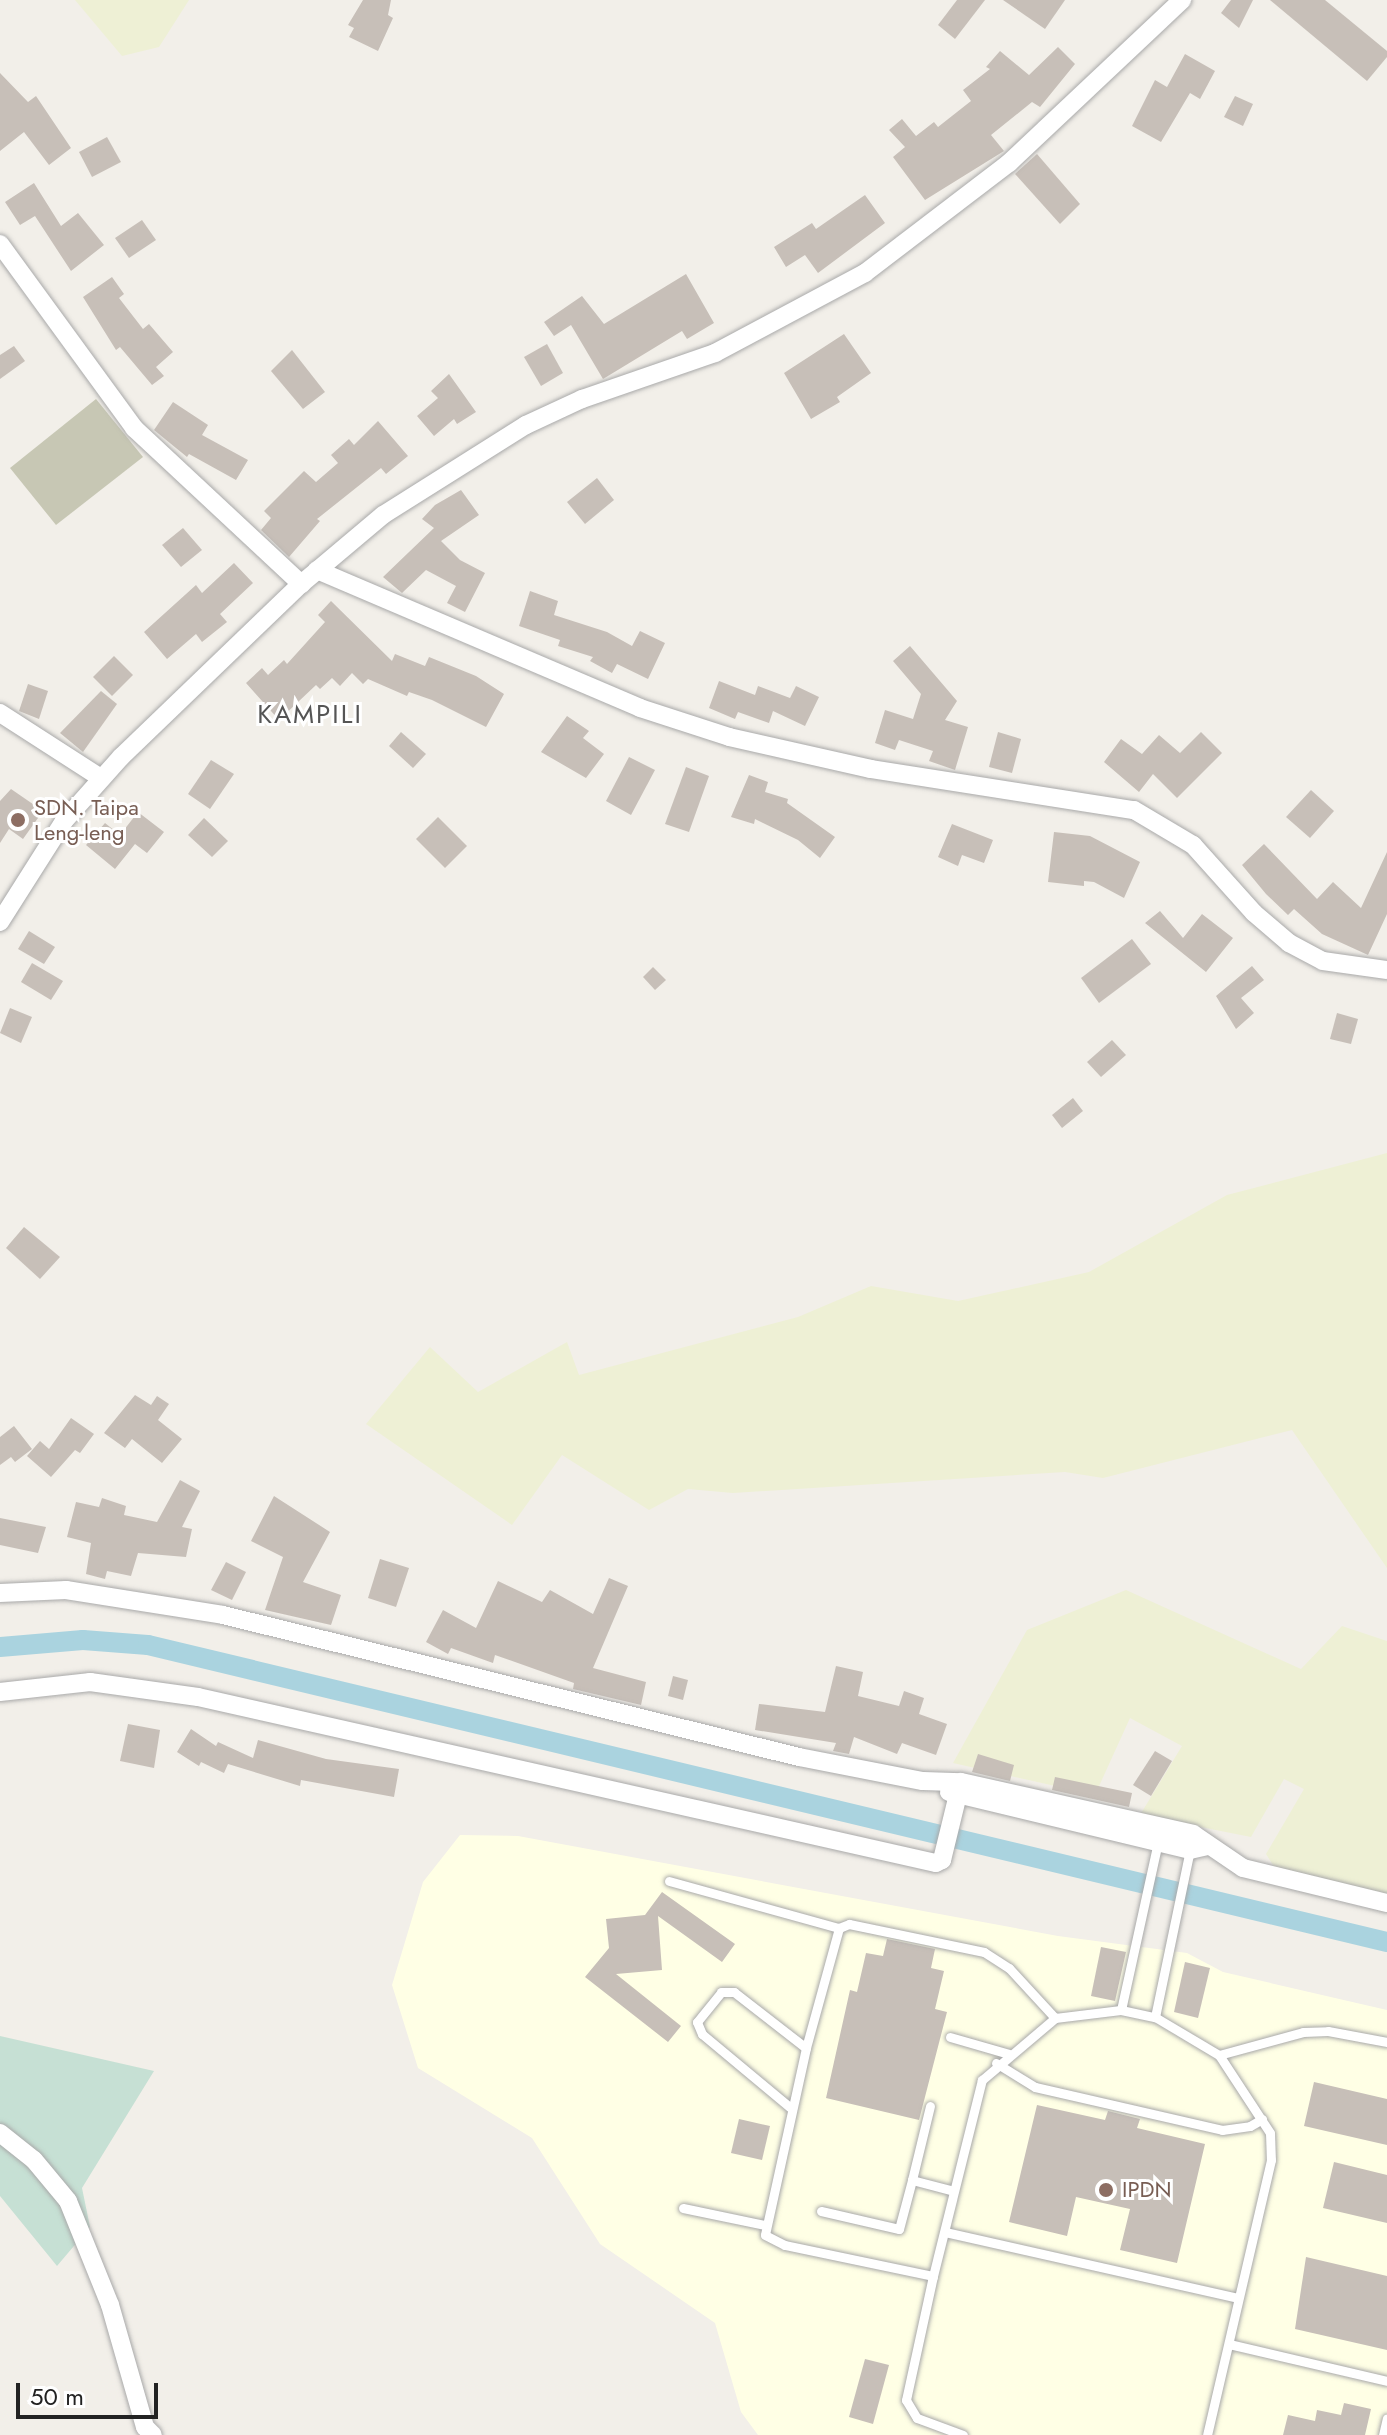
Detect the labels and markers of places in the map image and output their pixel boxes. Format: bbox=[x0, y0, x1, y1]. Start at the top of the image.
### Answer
place label: SDN. Taipa Leng-leng bbox=[34, 794, 139, 846]
marker: SDN. Taipa Leng-leng bbox=[9, 811, 27, 829]
place label: IPDN bbox=[1122, 2177, 1171, 2203]
marker: IPDN bbox=[1097, 2181, 1115, 2199]

